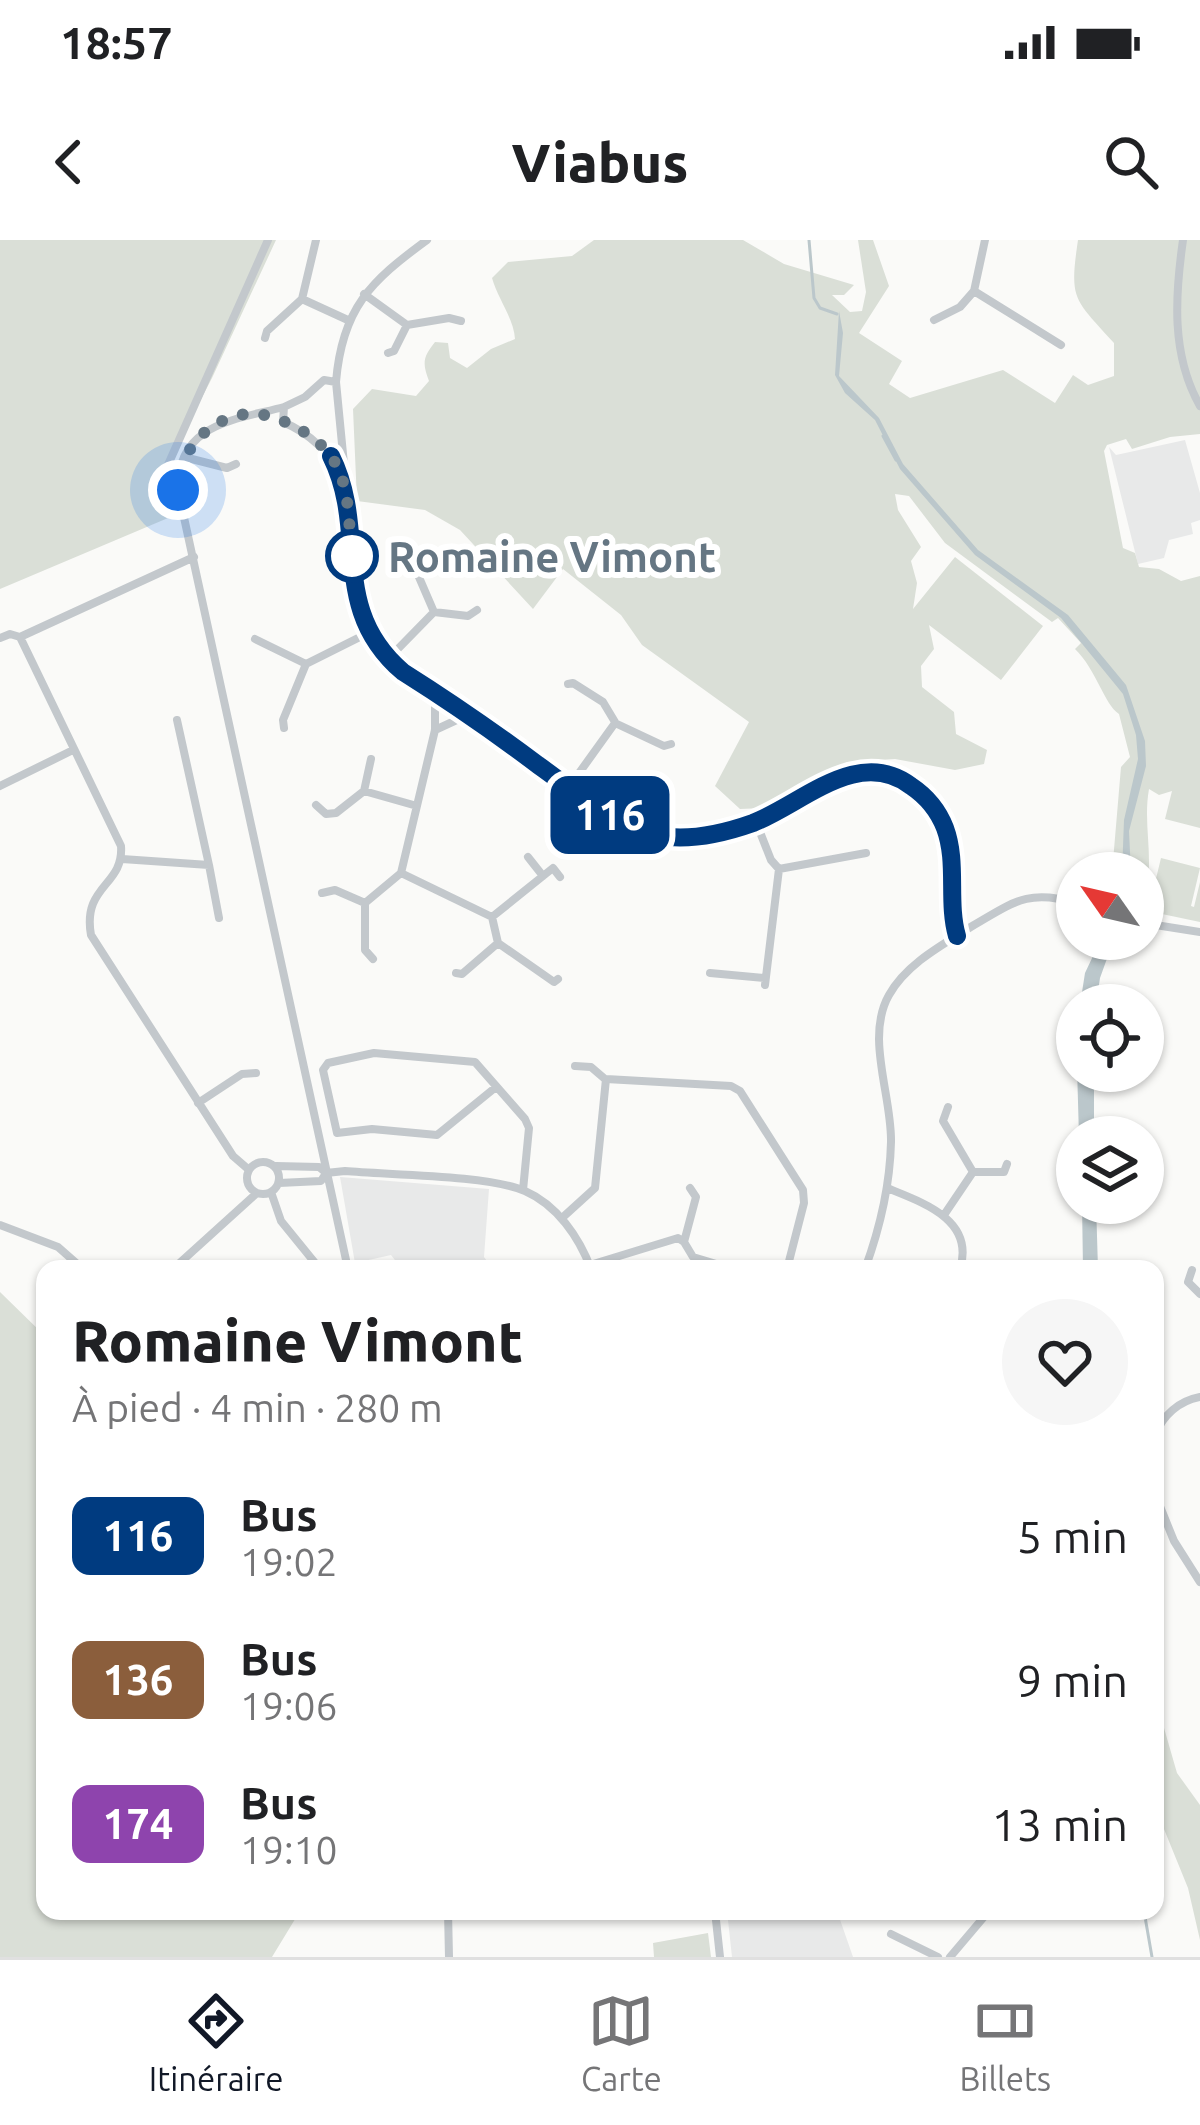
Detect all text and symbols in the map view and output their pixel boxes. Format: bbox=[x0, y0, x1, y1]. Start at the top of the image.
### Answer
text: 18:57 bbox=[60, 17, 173, 68]
icon: back bbox=[36, 129, 102, 195]
icon: search bbox=[1098, 129, 1164, 195]
text: Viabus bbox=[512, 132, 688, 192]
your location bbox=[148, 460, 208, 520]
marker: Romaine Vimont bbox=[327, 531, 377, 581]
place label: Romaine Vimont bbox=[388, 533, 716, 580]
line badge: 116 bbox=[541, 776, 679, 854]
text: 116 bbox=[574, 791, 646, 838]
north arrow bbox=[1056, 852, 1164, 960]
map controls bbox=[1056, 852, 1164, 1224]
button: locate bbox=[1056, 984, 1164, 1092]
button: layers bbox=[1056, 1116, 1164, 1224]
button: heart bbox=[1002, 1299, 1128, 1425]
text: Romaine Vimont bbox=[72, 1309, 523, 1373]
text: À pied · 4 min · 280 m bbox=[72, 1386, 443, 1429]
text: Bus bbox=[240, 1489, 317, 1540]
text: 5 min bbox=[1017, 1511, 1128, 1562]
text: 116 bbox=[102, 1512, 174, 1559]
text: 19:02 bbox=[240, 1540, 338, 1583]
text: Bus bbox=[240, 1633, 317, 1684]
text: 9 min bbox=[1017, 1655, 1128, 1706]
text: 136 bbox=[102, 1656, 174, 1703]
text: 19:06 bbox=[240, 1684, 338, 1727]
text: Bus bbox=[240, 1777, 317, 1828]
text: 13 min bbox=[991, 1799, 1128, 1850]
text: 174 bbox=[102, 1800, 174, 1847]
text: 19:10 bbox=[240, 1828, 338, 1871]
tab: Itinéraire bbox=[149, 1988, 283, 2097]
tab: Carte bbox=[581, 1988, 662, 2097]
tab: Billets bbox=[959, 1988, 1051, 2097]

